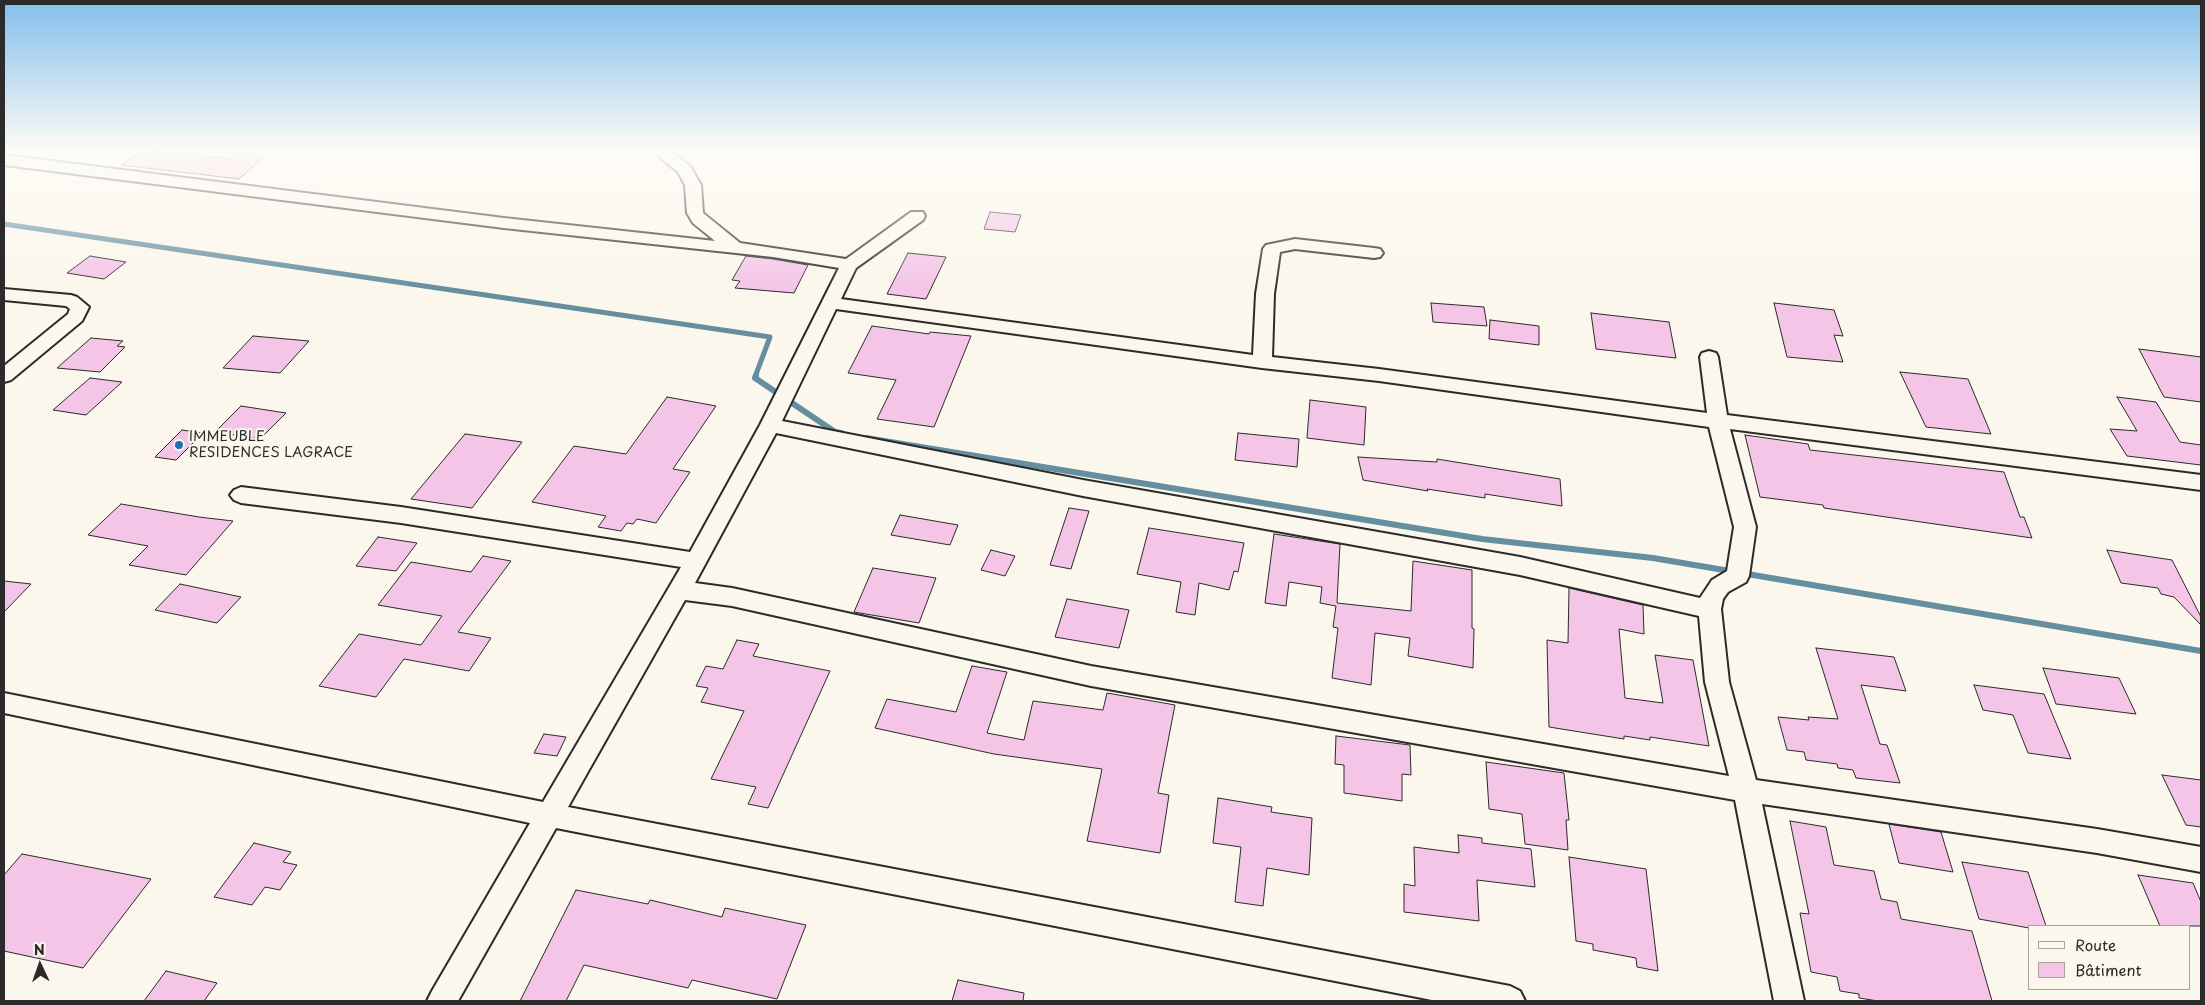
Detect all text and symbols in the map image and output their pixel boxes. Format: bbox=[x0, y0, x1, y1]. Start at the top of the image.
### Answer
place label: IMMEUBLE RESIDENCES LAGRACE bbox=[189, 429, 353, 462]
marker: IMMEUBLE RESIDENCES LAGRACE bbox=[173, 439, 185, 451]
legend bbox=[2028, 925, 2190, 990]
text: Route bbox=[2075, 933, 2116, 956]
text: N bbox=[33, 939, 45, 960]
north arrow bbox=[15, 940, 65, 990]
text: Bâtiment bbox=[2075, 958, 2142, 981]

